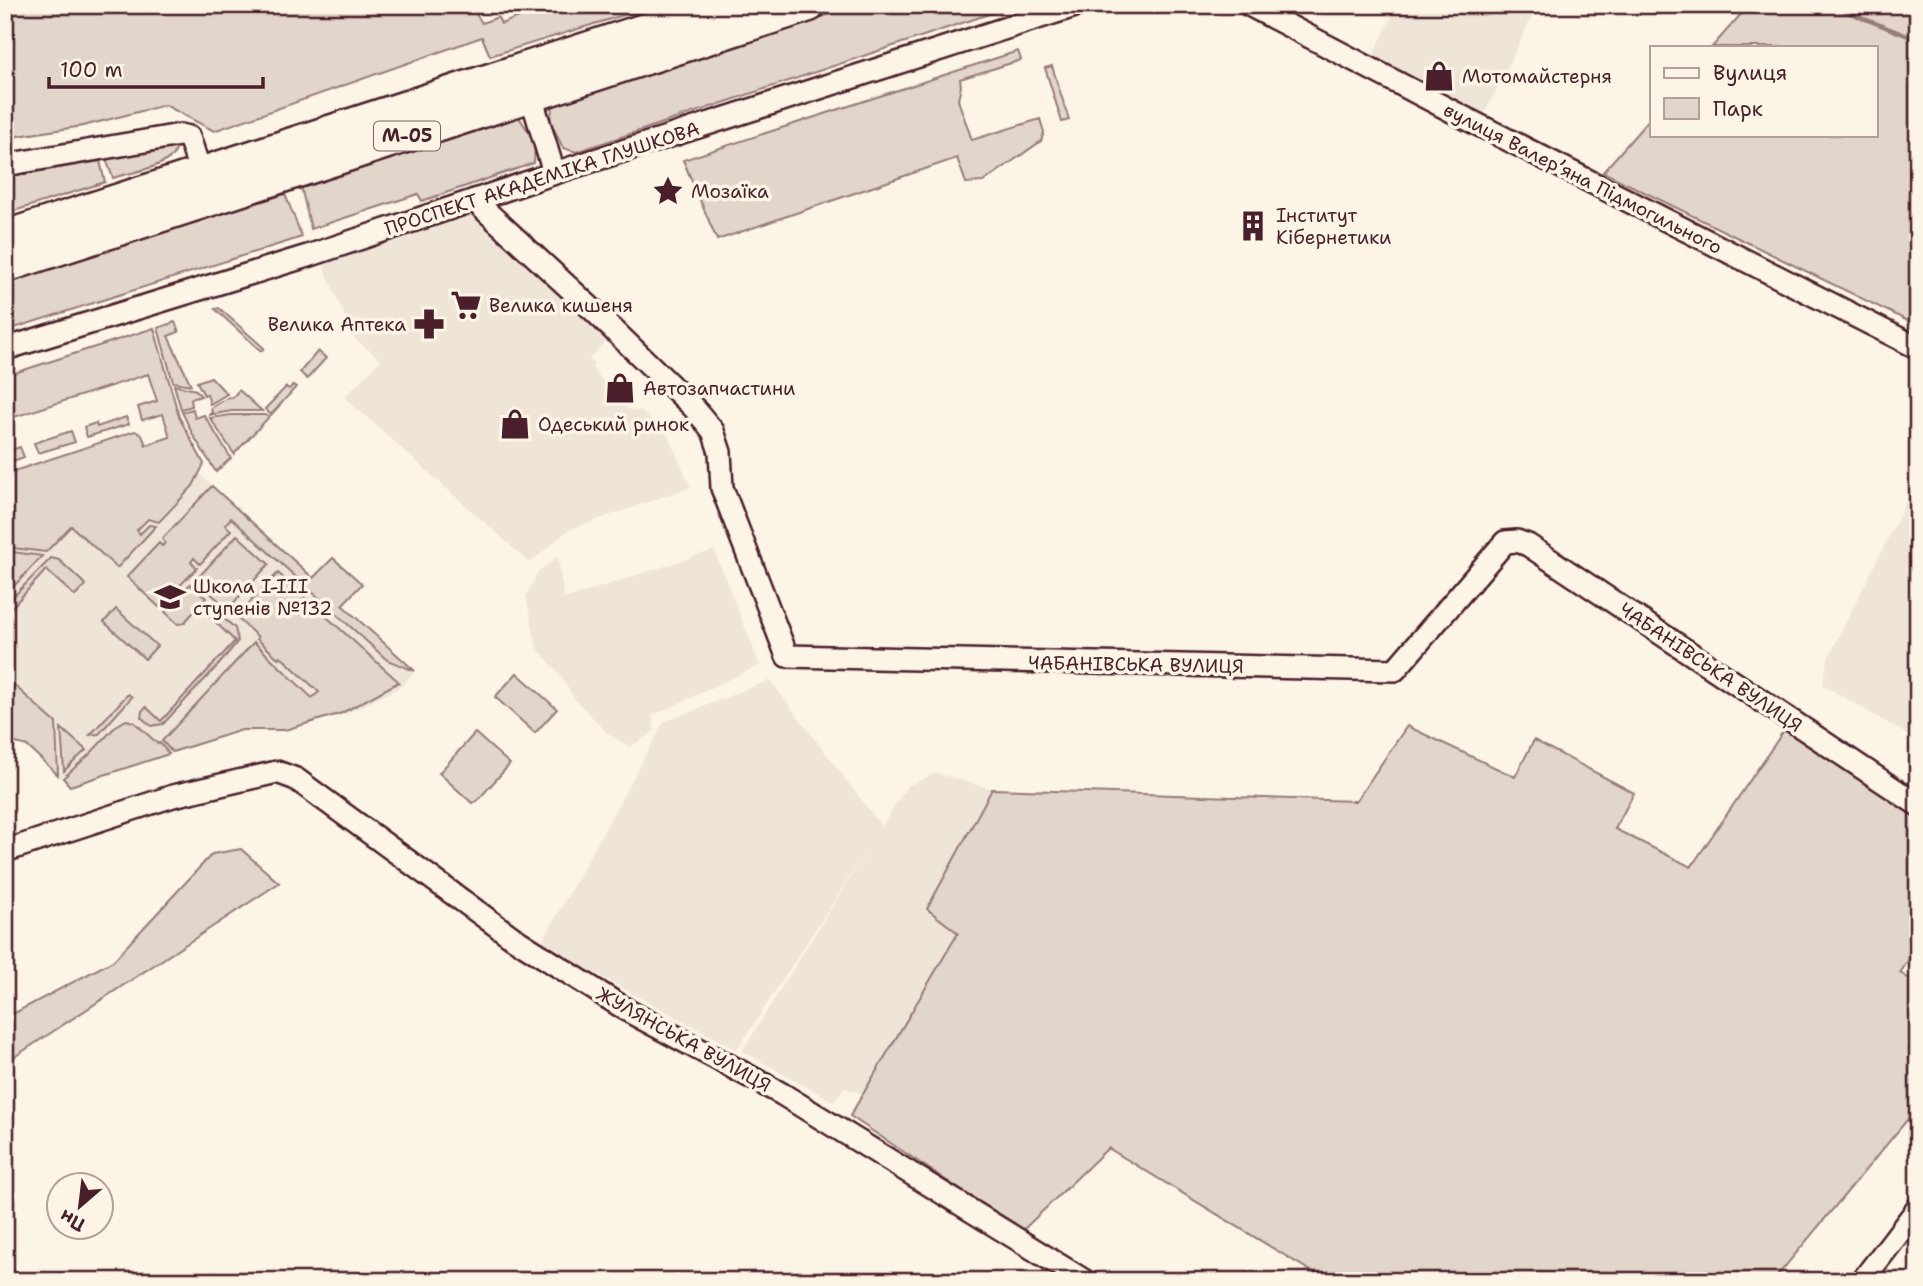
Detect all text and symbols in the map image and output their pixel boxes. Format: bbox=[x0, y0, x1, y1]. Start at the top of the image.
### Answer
scale bar bbox=[49, 46, 262, 90]
legend bbox=[1650, 46, 1878, 136]
text: 100 m bbox=[60, 56, 123, 84]
shop icon: Мотомайстерня bbox=[1422, 59, 1456, 93]
text: Вулиця bbox=[1713, 59, 1787, 87]
place label: Мотомайстерня bbox=[1462, 64, 1612, 89]
text: Парк bbox=[1713, 95, 1763, 123]
street label: вулиця Валерʼяна Підмогильного bbox=[1439, 97, 1726, 260]
street label: ПРОСПЕКТ АКАДЕМІКА ГЛУШКОВА bbox=[382, 116, 703, 241]
road number: М-05 bbox=[374, 121, 440, 150]
place icon: Мозаїка bbox=[651, 174, 685, 208]
place label: Мозаїка bbox=[691, 179, 769, 204]
place label: Інститут Кібернетики bbox=[1276, 203, 1392, 250]
building icon: Інститут Кібернетики bbox=[1236, 209, 1270, 243]
supermarket icon: Велика кишеня bbox=[449, 288, 483, 322]
place label: Велика кишеня bbox=[489, 293, 633, 318]
pharmacy icon: Велика Аптека bbox=[412, 307, 446, 341]
place label: Велика Аптека bbox=[268, 312, 406, 337]
shop icon: Автозапчастини bbox=[603, 371, 637, 405]
place label: Автозапчастини bbox=[643, 376, 796, 401]
shop icon: Одеський ринок bbox=[498, 407, 532, 441]
place label: Одеський ринок bbox=[538, 412, 689, 437]
place label: Школа І-ІІІ ступенів №132 bbox=[193, 574, 332, 621]
school or university icon: Школа І-ІІІ ступенів №132 bbox=[153, 580, 187, 614]
street label: ЧАБАНІВСЬКА ВУЛИЦЯ bbox=[1614, 597, 1807, 738]
street label: ЧАБАНІВСЬКА ВУЛИЦЯ bbox=[1028, 650, 1244, 679]
street label: ЖУЛЯНСЬКА ВУЛИЦЯ bbox=[592, 981, 775, 1098]
north arrow bbox=[46, 1170, 116, 1240]
text: Пн bbox=[55, 1204, 89, 1237]

